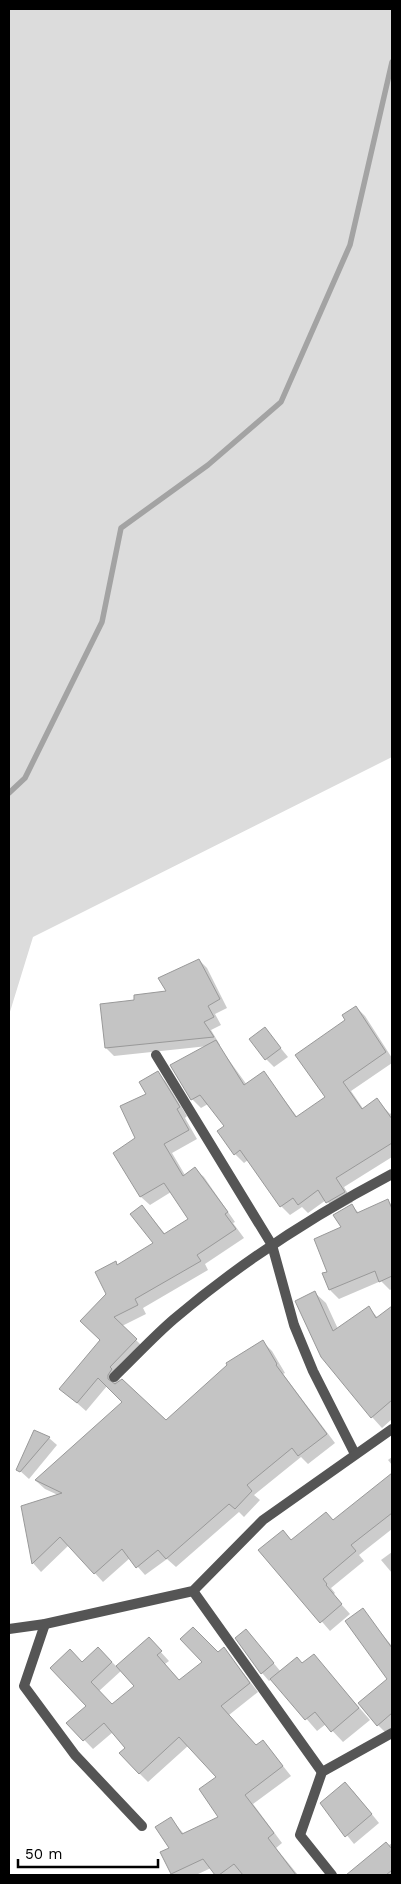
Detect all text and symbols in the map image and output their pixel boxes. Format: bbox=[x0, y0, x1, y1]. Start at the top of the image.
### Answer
scale bar bbox=[18, 1836, 158, 1868]
text: 50 m bbox=[25, 1845, 62, 1863]

